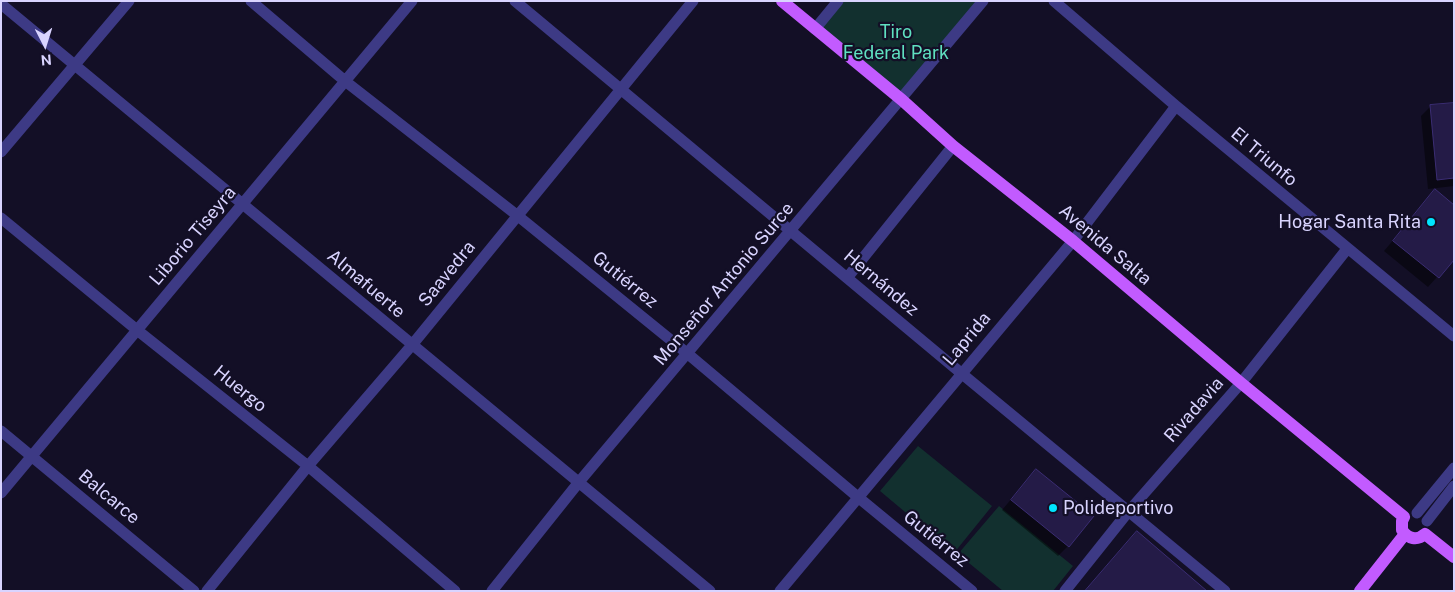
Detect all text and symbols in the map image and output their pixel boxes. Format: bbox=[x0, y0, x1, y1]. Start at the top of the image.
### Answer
north arrow bbox=[20, 20, 70, 70]
park label: Tiro Federal Park bbox=[843, 21, 949, 64]
text: N bbox=[40, 51, 52, 68]
street label: El Triunfo bbox=[1226, 123, 1302, 191]
street label: Liborio Tiseyra bbox=[145, 182, 241, 290]
street label: Monseñor Antonio Surce bbox=[649, 198, 799, 370]
street label: Avenida Salta bbox=[1054, 200, 1156, 290]
place label: Hogar Santa Rita bbox=[1278, 211, 1421, 233]
marker: Hogar Santa Rita bbox=[1425, 216, 1437, 228]
street label: Saavedra bbox=[414, 237, 480, 311]
street label: Almafuerte bbox=[323, 245, 409, 323]
street label: Hernández bbox=[839, 245, 923, 321]
street label: Gutiérrez bbox=[588, 247, 662, 313]
street label: Laprida bbox=[938, 308, 996, 370]
street label: Huergo bbox=[209, 361, 271, 417]
street label: Rivadavia bbox=[1160, 373, 1228, 447]
street label: Balcarce bbox=[74, 465, 144, 529]
place label: Polideportivo bbox=[1063, 497, 1173, 519]
marker: Polideportivo bbox=[1047, 502, 1059, 514]
street label: Gutiérrez bbox=[899, 506, 973, 572]

